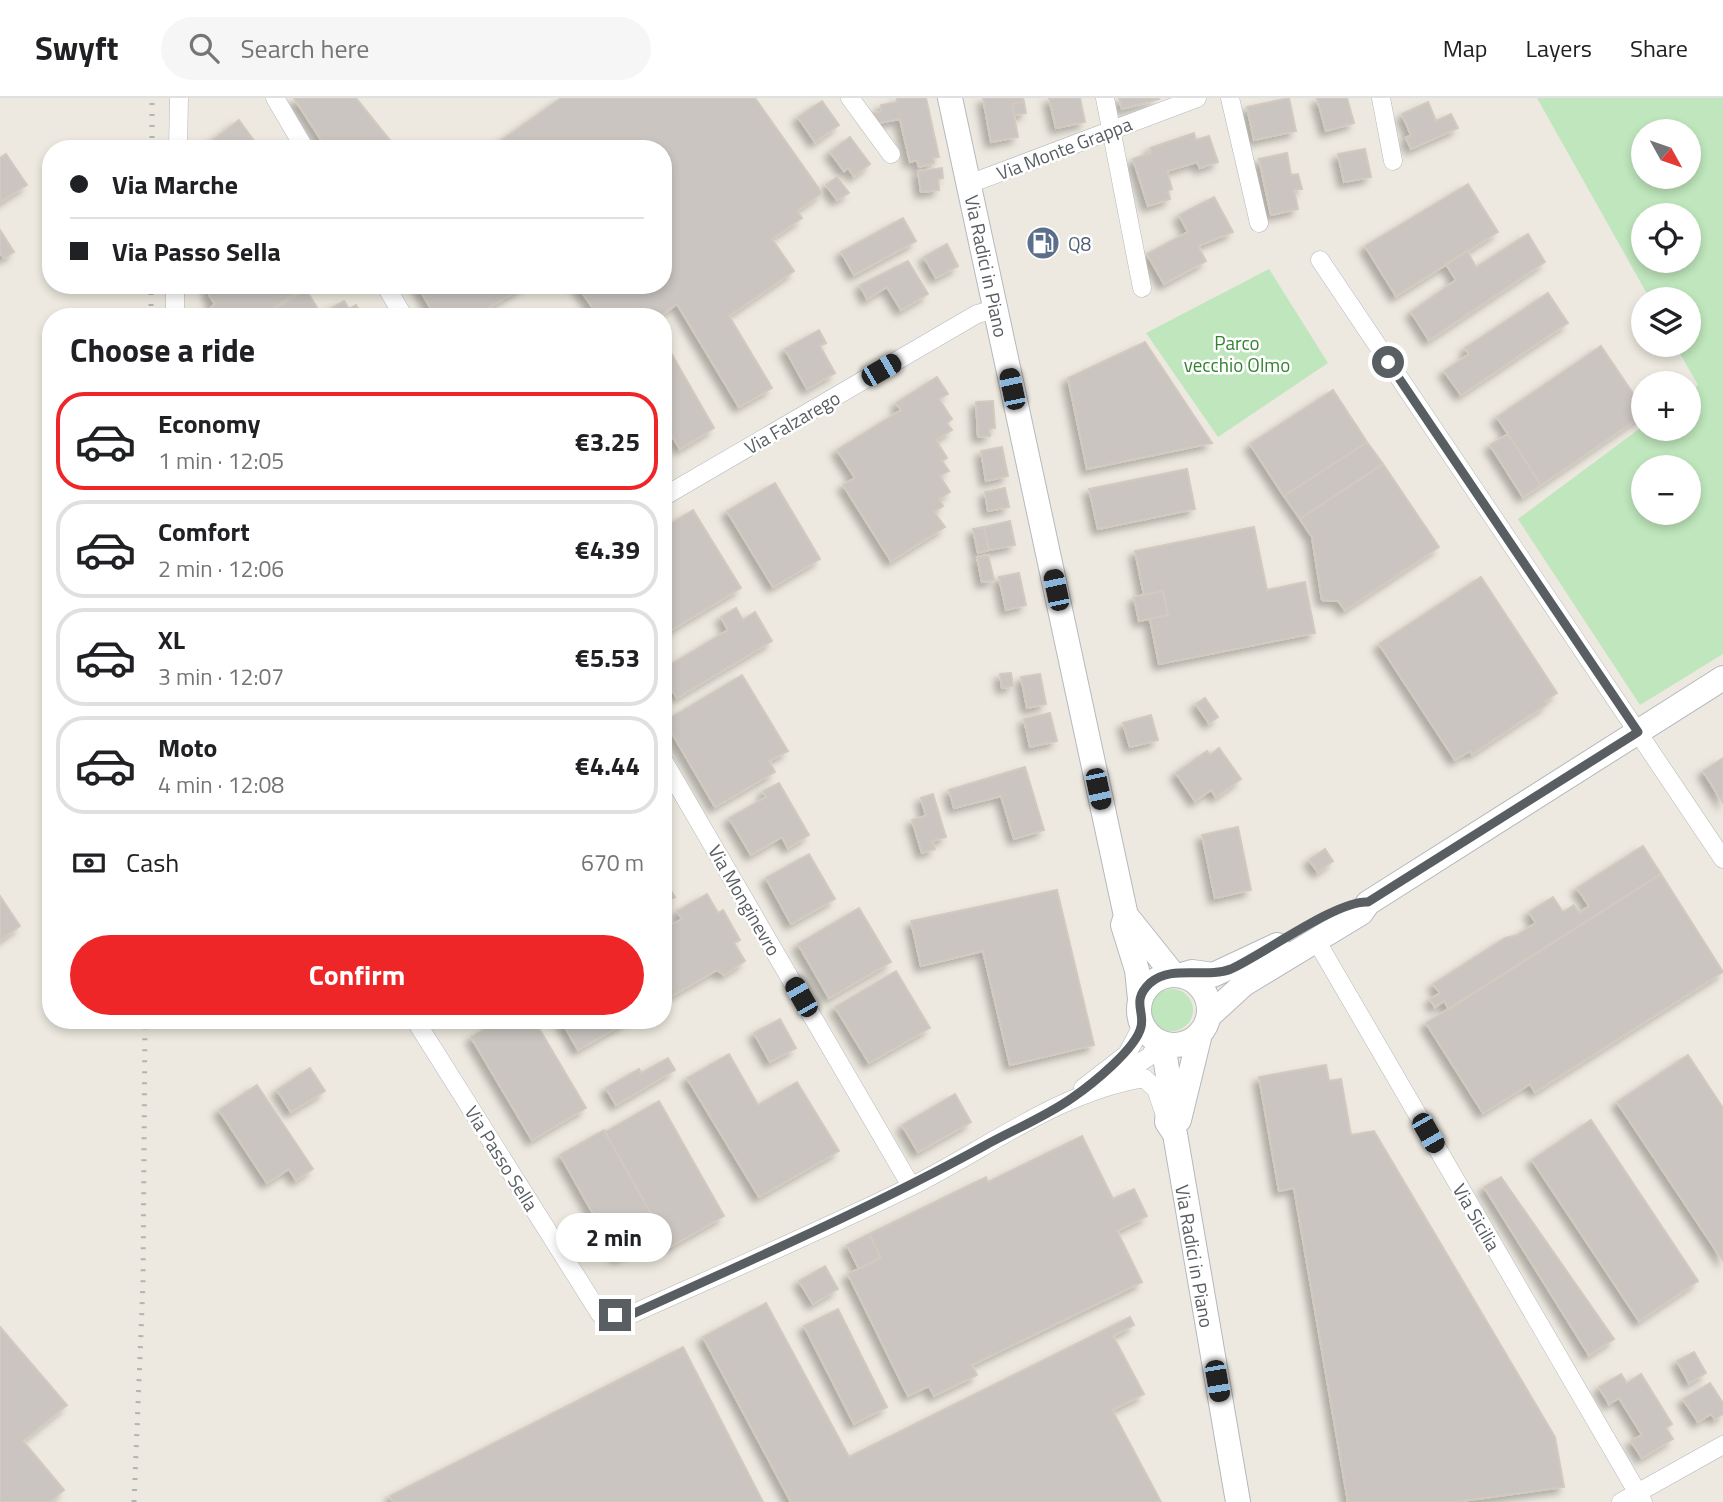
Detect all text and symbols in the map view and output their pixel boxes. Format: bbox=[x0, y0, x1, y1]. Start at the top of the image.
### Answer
search box bbox=[161, 17, 651, 80]
text: Swyft bbox=[35, 23, 119, 73]
icon: search bbox=[185, 29, 223, 67]
text: Search here bbox=[241, 29, 369, 68]
text: Map bbox=[1443, 30, 1488, 66]
text: Layers bbox=[1526, 30, 1592, 66]
text: Share bbox=[1630, 30, 1688, 66]
street label: Via Monte Grappa bbox=[992, 109, 1136, 187]
north arrow bbox=[1631, 119, 1701, 189]
map controls bbox=[1631, 119, 1701, 525]
text: Via Marche bbox=[112, 165, 238, 204]
street label: Via Radici in Piano bbox=[958, 192, 1016, 340]
button: locate bbox=[1631, 203, 1701, 273]
fuel station icon: Q8 bbox=[1024, 224, 1062, 262]
place label: Q8 bbox=[1068, 229, 1092, 258]
text: Via Passo Sella bbox=[112, 232, 281, 271]
button: layers bbox=[1631, 287, 1701, 357]
text: Choose a ride bbox=[70, 326, 255, 374]
park label: Parco vecchio Olmo bbox=[1184, 328, 1290, 379]
route start bbox=[1372, 346, 1404, 378]
car bbox=[858, 350, 905, 390]
car bbox=[998, 366, 1027, 412]
button: + bbox=[1631, 371, 1701, 441]
street label: Via Falzarego bbox=[739, 383, 845, 461]
text: Economy bbox=[158, 404, 260, 443]
icon: car bbox=[74, 410, 137, 473]
text: €3.25 bbox=[575, 422, 640, 461]
text: 1 min · 12:05 bbox=[158, 443, 284, 478]
button: − bbox=[1631, 455, 1701, 525]
text: Comfort bbox=[158, 512, 250, 551]
icon: car bbox=[74, 518, 137, 581]
text: €4.39 bbox=[575, 530, 640, 569]
text: 2 min · 12:06 bbox=[158, 551, 284, 586]
car bbox=[1042, 567, 1071, 613]
text: XL bbox=[158, 620, 185, 659]
icon: car bbox=[74, 626, 137, 689]
text: €5.53 bbox=[575, 638, 640, 677]
text: 3 min · 12:07 bbox=[158, 659, 284, 694]
text: Moto bbox=[158, 728, 217, 767]
icon: car bbox=[74, 734, 137, 797]
text: €4.44 bbox=[575, 746, 640, 785]
car bbox=[1084, 766, 1113, 812]
text: 4 min · 12:08 bbox=[158, 767, 284, 802]
street label: Via Monginevro bbox=[701, 839, 789, 961]
text: Cash bbox=[126, 843, 179, 882]
icon: cash bbox=[70, 844, 108, 882]
text: 670 m bbox=[581, 845, 644, 880]
button: Confirm bbox=[70, 935, 644, 1015]
car bbox=[782, 974, 821, 1020]
street label: Via Passo Sella bbox=[458, 1100, 546, 1217]
car bbox=[1409, 1110, 1448, 1156]
street label: Via Sicilia bbox=[1446, 1178, 1508, 1257]
street label: Via Radici in Piano bbox=[1168, 1182, 1222, 1330]
callout: 2 min bbox=[557, 1214, 673, 1262]
text: 2 min bbox=[586, 1220, 642, 1255]
route end bbox=[599, 1299, 631, 1331]
car bbox=[1204, 1358, 1231, 1404]

